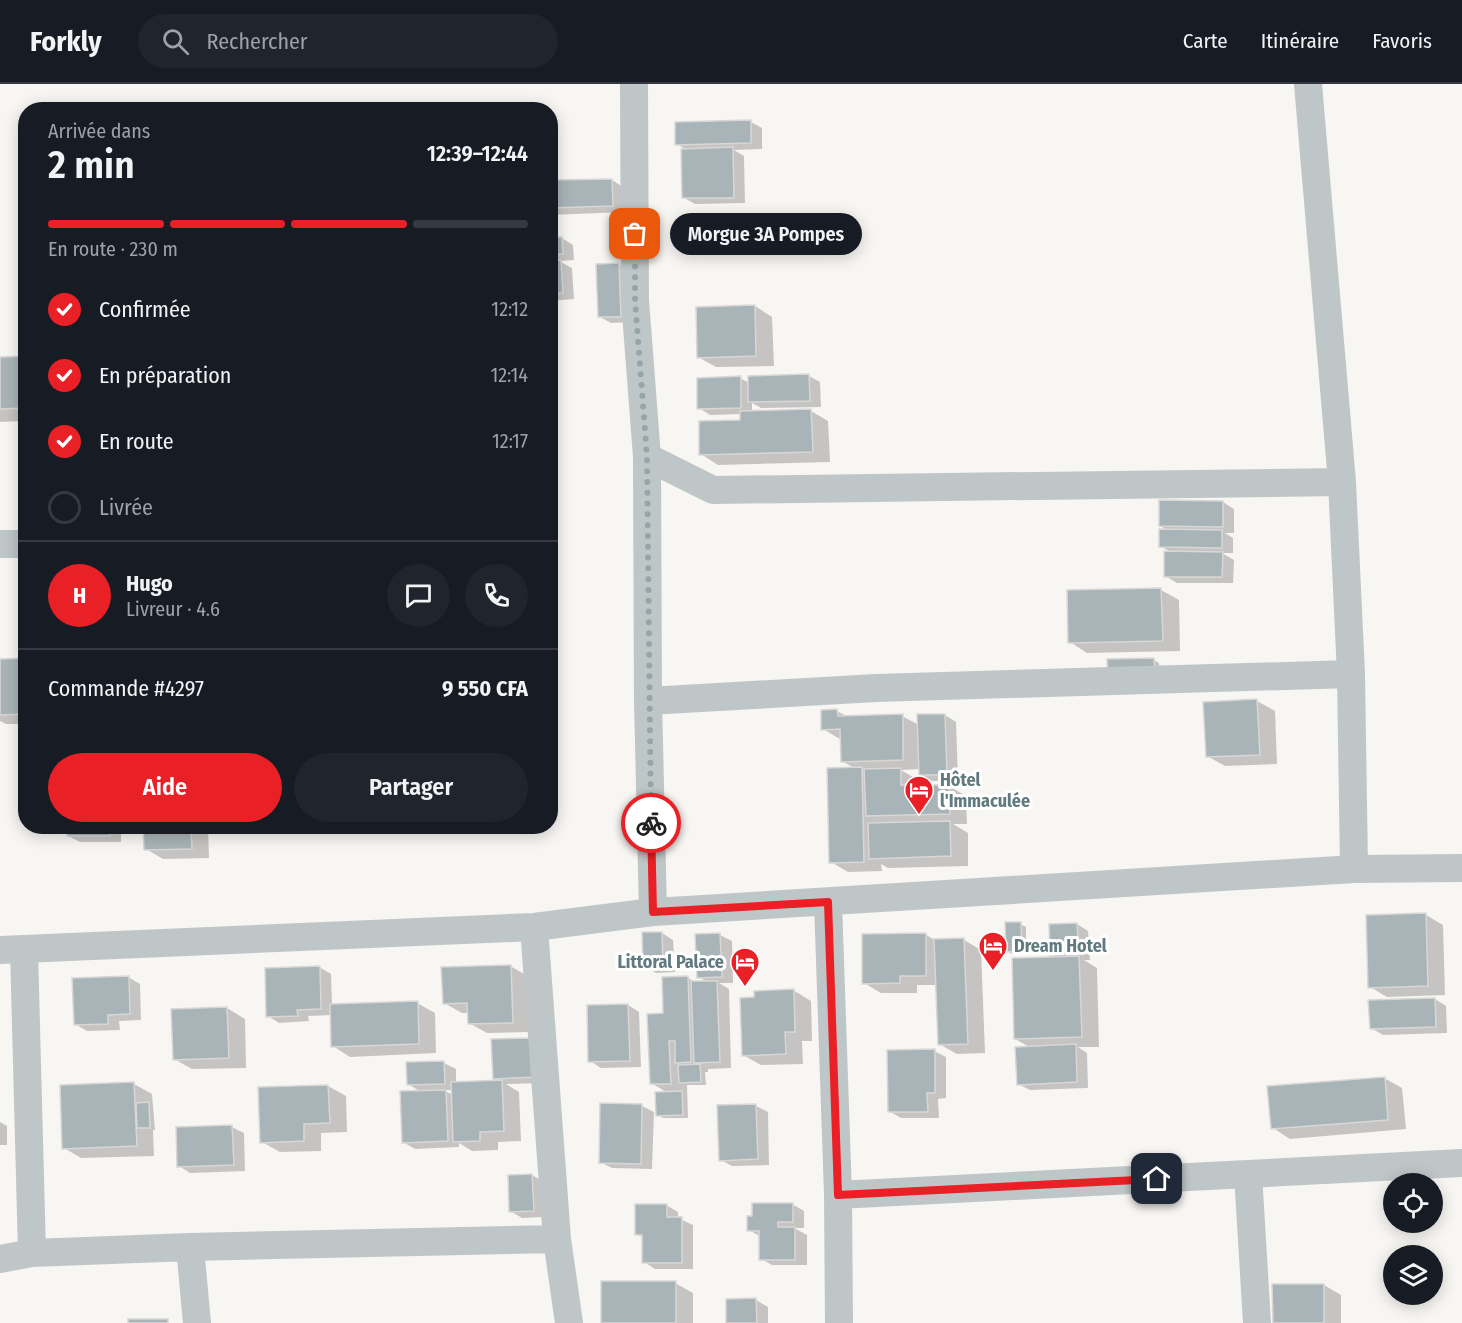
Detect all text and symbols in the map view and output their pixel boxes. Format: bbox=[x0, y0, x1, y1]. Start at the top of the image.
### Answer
search box bbox=[138, 14, 558, 68]
text: Forkly bbox=[30, 25, 102, 58]
icon: search bbox=[159, 25, 192, 58]
text: Rechercher bbox=[207, 28, 308, 55]
text: Carte bbox=[1183, 28, 1228, 54]
text: Itinéraire bbox=[1261, 28, 1339, 54]
text: Favoris bbox=[1372, 28, 1432, 54]
text: Arrivée dans bbox=[48, 119, 150, 143]
text: 12:39–12:44 bbox=[427, 140, 528, 167]
text: 2 min bbox=[48, 142, 135, 188]
pin bbox=[609, 208, 660, 259]
callout: Morgue 3A Pompes bbox=[671, 213, 863, 255]
icon: bag bbox=[618, 217, 651, 250]
text: Morgue 3A Pompes bbox=[688, 222, 844, 246]
text: En route · 230 m bbox=[48, 237, 178, 261]
icon: check bbox=[48, 293, 81, 326]
text: Confirmée bbox=[99, 296, 191, 323]
text: 12:12 bbox=[491, 297, 528, 321]
icon: check bbox=[48, 359, 81, 392]
text: En préparation bbox=[99, 362, 231, 389]
text: 12:14 bbox=[490, 363, 528, 387]
icon: check bbox=[48, 425, 81, 458]
text: En route bbox=[99, 428, 174, 455]
text: 12:17 bbox=[492, 429, 528, 453]
text: Livrée bbox=[99, 494, 153, 521]
button: chat bbox=[387, 564, 450, 627]
button: phone bbox=[465, 564, 528, 627]
text: Hugo bbox=[126, 570, 173, 597]
text: H bbox=[73, 582, 86, 609]
text: Livreur · 4.6 bbox=[126, 597, 220, 621]
text: Commande #4297 bbox=[48, 675, 204, 702]
text: 9 550 CFA bbox=[442, 675, 528, 702]
button: Aide bbox=[48, 753, 282, 822]
button: Partager bbox=[294, 753, 528, 822]
place label: Hôtel l'Immaculée bbox=[940, 769, 1030, 812]
hotel icon: Hôtel l'Immaculée bbox=[903, 774, 935, 816]
courier bbox=[621, 793, 681, 853]
icon: bike bbox=[635, 807, 668, 840]
hotel icon: Dream Hotel bbox=[977, 930, 1009, 972]
place label: Dream Hotel bbox=[1014, 935, 1107, 957]
hotel icon: Littoral Palace bbox=[729, 946, 761, 988]
place label: Littoral Palace bbox=[617, 951, 724, 973]
pin bbox=[1131, 1153, 1182, 1204]
icon: home bbox=[1140, 1162, 1173, 1195]
map controls bbox=[1383, 1173, 1443, 1305]
button: locate bbox=[1383, 1173, 1443, 1233]
button: layers bbox=[1383, 1245, 1443, 1305]

